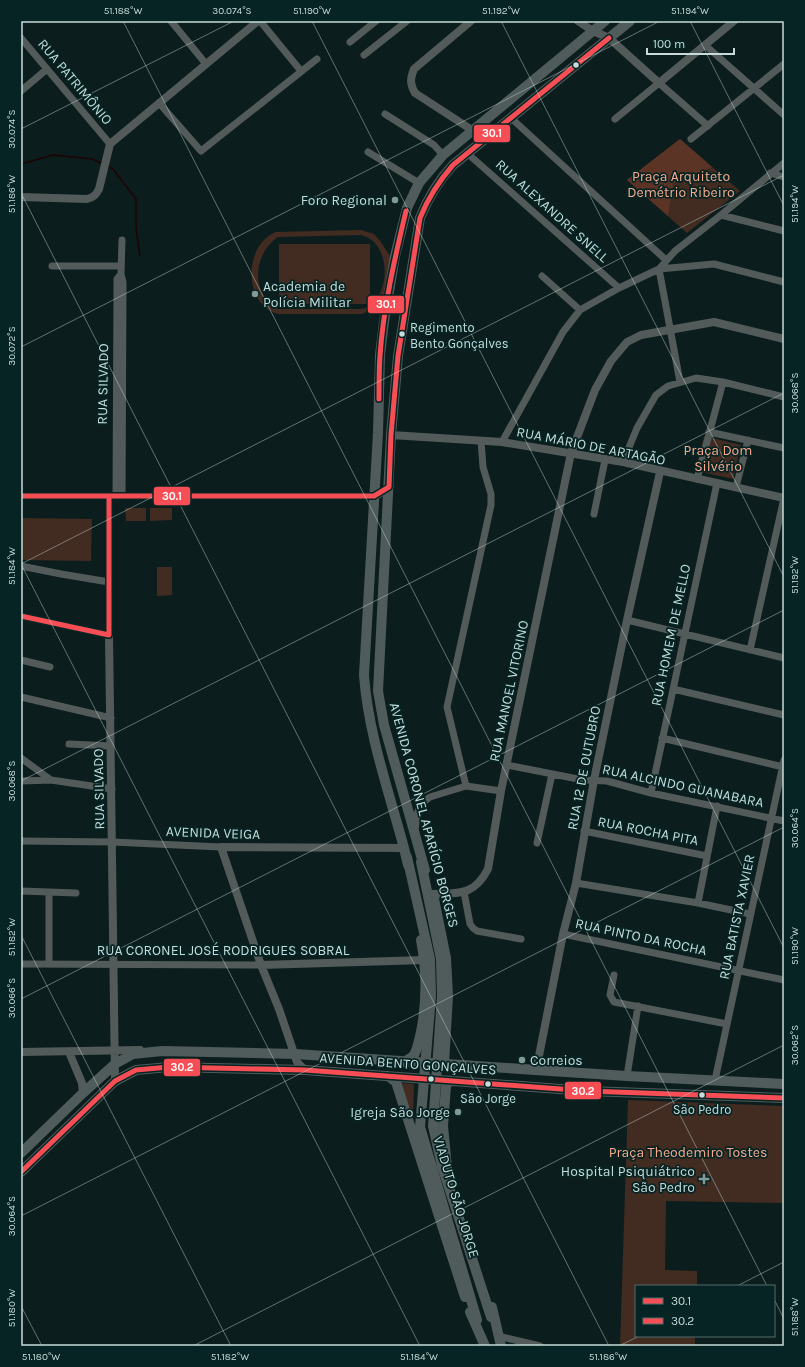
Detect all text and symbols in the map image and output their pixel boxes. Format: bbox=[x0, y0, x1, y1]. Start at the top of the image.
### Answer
text: 51.188°W bbox=[104, 5, 142, 17]
text: 30.074°S bbox=[212, 5, 252, 17]
text: 51.190°W bbox=[293, 5, 331, 17]
text: 51.192°W bbox=[482, 5, 520, 17]
text: 51.194°W bbox=[671, 5, 709, 17]
scale bar bbox=[647, 30, 734, 56]
street label: RUA PATRIMÔNIO bbox=[34, 36, 116, 128]
text: 100 m bbox=[653, 37, 685, 51]
unlabelled marker bbox=[571, 60, 581, 70]
text: 30.074°S bbox=[6, 109, 18, 149]
line badge: 30.1 bbox=[473, 124, 511, 143]
text: 30.1 bbox=[482, 127, 502, 140]
street label: RUA ALEXANDRE SNELL bbox=[492, 156, 612, 267]
park label: Praça Arquiteto Demétrio Ribeiro bbox=[627, 168, 735, 201]
text: 51.186°W bbox=[6, 175, 18, 213]
text: 51.194°W bbox=[789, 185, 801, 223]
place label: Foro Regional bbox=[301, 192, 387, 209]
marker: Foro Regional bbox=[390, 195, 400, 205]
place label: Academia de Polícia Militar bbox=[263, 278, 352, 311]
marker: Academia de Polícia Militar bbox=[250, 289, 260, 299]
line badge: 30.1 bbox=[367, 295, 405, 314]
text: 30.1 bbox=[376, 298, 396, 311]
place label: Regimento Bento Gonçalves bbox=[410, 320, 509, 351]
text: 30.072°S bbox=[6, 326, 18, 366]
marker: Regimento Bento Gonçalves bbox=[397, 329, 407, 339]
street label: RUA SILVADO bbox=[94, 343, 112, 425]
text: 30.068°S bbox=[789, 373, 801, 413]
street label: RUA MÁRIO DE ARTAGÃO bbox=[515, 422, 667, 469]
park label: Praça Dom Silvério bbox=[684, 442, 752, 475]
line badge: 30.1 bbox=[153, 486, 191, 506]
text: 30.1 bbox=[162, 490, 182, 503]
text: 51.184°W bbox=[6, 547, 18, 585]
text: 51.192°W bbox=[789, 556, 801, 594]
street label: RUA HOMEM DE MELLO bbox=[648, 562, 694, 708]
street label: RUA MANOEL VITORINO bbox=[486, 619, 532, 763]
street label: AVENIDA CORONEL APARÍCIO BORGES bbox=[386, 700, 463, 929]
street label: RUA 12 DE OUTUBRO bbox=[564, 704, 604, 832]
street label: RUA SILVADO bbox=[90, 748, 108, 830]
text: 30.068°S bbox=[6, 761, 18, 801]
street label: RUA ALCINDO GUANABARA bbox=[601, 761, 765, 811]
text: 30.064°S bbox=[789, 808, 801, 848]
street label: RUA ROCHA PITA bbox=[596, 813, 700, 849]
street label: AVENIDA VEIGA bbox=[166, 823, 260, 843]
street label: RUA BATISTA XAVIER bbox=[715, 853, 759, 981]
street label: RUA PINTO DA ROCHA bbox=[574, 915, 708, 959]
text: 51.182°W bbox=[6, 918, 18, 956]
text: 51.190°W bbox=[789, 927, 801, 965]
street label: RUA CORONEL JOSÉ RODRIGUES SOBRAL bbox=[97, 941, 350, 959]
text: 30.066°S bbox=[6, 978, 18, 1018]
text: 30.062°S bbox=[789, 1025, 801, 1065]
street label: AVENIDA BENTO GONÇALVES bbox=[319, 1049, 497, 1079]
place label: Correios bbox=[530, 1052, 583, 1069]
marker: Correios bbox=[517, 1055, 527, 1065]
line badge: 30.2 bbox=[163, 1058, 201, 1077]
text: 30.2 bbox=[171, 1061, 194, 1074]
unlabelled marker bbox=[426, 1074, 436, 1084]
marker: São Jorge bbox=[483, 1079, 493, 1089]
line badge: 30.2 bbox=[564, 1081, 602, 1100]
text: 30.2 bbox=[572, 1085, 595, 1098]
marker: São Pedro bbox=[697, 1090, 707, 1100]
place label: São Jorge bbox=[460, 1091, 516, 1106]
place label: São Pedro bbox=[673, 1102, 731, 1117]
place label: Igreja São Jorge bbox=[350, 1104, 450, 1121]
marker: Igreja São Jorge bbox=[453, 1107, 463, 1117]
street label: VIADUTO SÃO JORGE bbox=[429, 1134, 483, 1260]
park label: Praça Theodemiro Tostes bbox=[609, 1144, 767, 1161]
place label: Hospital Psiquiátrico São Pedro bbox=[561, 1163, 695, 1196]
marker: Hospital Psiquiátrico São Pedro bbox=[698, 1173, 710, 1185]
text: 30.064°S bbox=[6, 1196, 18, 1236]
legend bbox=[635, 1285, 775, 1337]
text: 51.180°W bbox=[6, 1289, 18, 1327]
text: 30.1 bbox=[671, 1294, 691, 1308]
text: 51.188°W bbox=[789, 1298, 801, 1336]
text: 30.2 bbox=[671, 1314, 694, 1328]
text: 51.180°W bbox=[22, 1351, 60, 1363]
text: 51.182°W bbox=[211, 1351, 249, 1363]
text: 51.184°W bbox=[400, 1351, 438, 1363]
text: 51.186°W bbox=[589, 1351, 627, 1363]

